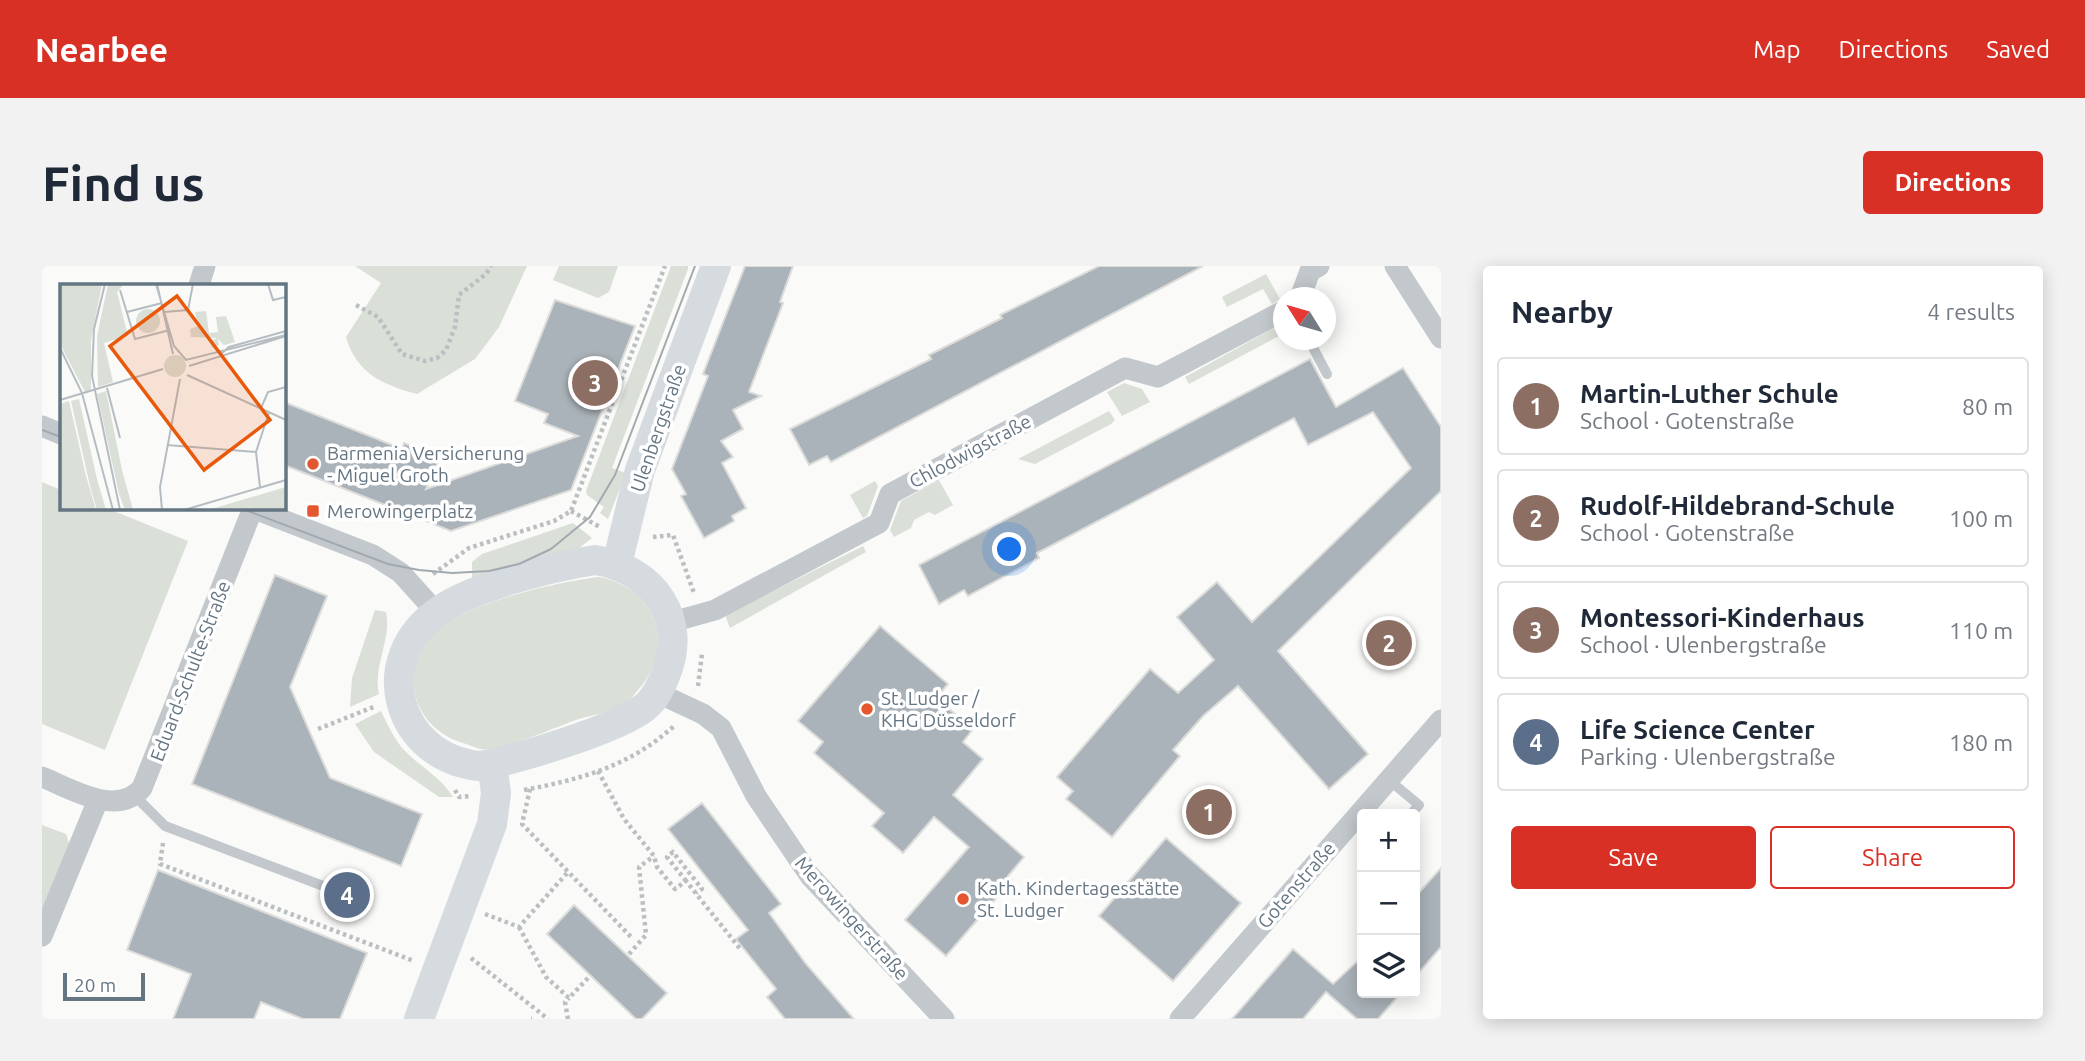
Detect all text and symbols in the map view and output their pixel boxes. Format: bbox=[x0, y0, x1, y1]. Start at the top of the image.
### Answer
text: Nearbee bbox=[35, 31, 168, 68]
text: Map bbox=[1753, 36, 1800, 63]
text: Directions bbox=[1838, 36, 1948, 63]
text: Saved bbox=[1986, 36, 2050, 63]
button: Directions bbox=[1863, 151, 2043, 214]
text: Find us bbox=[42, 155, 205, 210]
inset map bbox=[60, 284, 285, 509]
north arrow bbox=[1273, 287, 1336, 350]
text: Nearby bbox=[1511, 295, 1613, 329]
text: 4 results bbox=[1927, 299, 2015, 324]
pin: 3 bbox=[572, 357, 618, 409]
street label: Ulenbergstraße bbox=[626, 361, 690, 495]
text: Martin-Luther Schule bbox=[1580, 379, 1839, 408]
text: 1 bbox=[1530, 394, 1542, 419]
text: 80 m bbox=[1962, 394, 2013, 419]
text: School · Gotenstraße bbox=[1580, 408, 1795, 433]
street label: Chlodwigstraße bbox=[905, 410, 1035, 492]
place label: Barmenia Versicherung - Miguel Groth bbox=[327, 442, 524, 486]
marker: Barmenia Versicherung - Miguel Groth bbox=[305, 456, 321, 472]
text: Rudolf-Hildebrand-Schule bbox=[1580, 491, 1895, 520]
place label: Merowingerplatz bbox=[327, 500, 473, 522]
marker: Merowingerplatz bbox=[305, 503, 321, 519]
text: 2 bbox=[1530, 506, 1542, 531]
text: 100 m bbox=[1949, 506, 2013, 531]
text: School · Gotenstraße bbox=[1580, 520, 1795, 545]
your location bbox=[992, 532, 1026, 566]
street label: Eduard-Schulte-Straße bbox=[145, 578, 235, 764]
text: Montessori-Kinderhaus bbox=[1580, 603, 1865, 632]
pin: 2 bbox=[1366, 617, 1412, 669]
text: 3 bbox=[1530, 618, 1542, 643]
text: 110 m bbox=[1949, 618, 2013, 643]
text: School · Ulenbergstraße bbox=[1580, 632, 1827, 657]
place label: St. Ludger / KHG Düsseldorf bbox=[881, 687, 1016, 731]
marker: St. Ludger / KHG Düsseldorf bbox=[859, 701, 875, 717]
text: Life Science Center bbox=[1580, 715, 1815, 744]
text: 4 bbox=[1530, 730, 1542, 755]
text: 180 m bbox=[1949, 730, 2013, 755]
text: Parking · Ulenbergstraße bbox=[1580, 744, 1836, 769]
pin: 1 bbox=[1186, 786, 1232, 838]
map controls bbox=[1357, 809, 1420, 998]
button: + bbox=[1357, 809, 1420, 872]
button: Save bbox=[1511, 826, 1756, 889]
button: Share bbox=[1770, 826, 2015, 889]
street label: Gotenstraße bbox=[1253, 837, 1339, 933]
street label: Merowingerstraße bbox=[791, 852, 913, 984]
pin: 4 bbox=[324, 869, 370, 921]
button: − bbox=[1357, 872, 1420, 935]
place label: Kath. Kindertagesstätte St. Ludger bbox=[977, 877, 1180, 921]
marker: Kath. Kindertagesstätte St. Ludger bbox=[955, 891, 971, 907]
button: layers bbox=[1357, 935, 1420, 998]
scale bar bbox=[63, 970, 145, 1002]
text: 20 m bbox=[74, 974, 116, 996]

